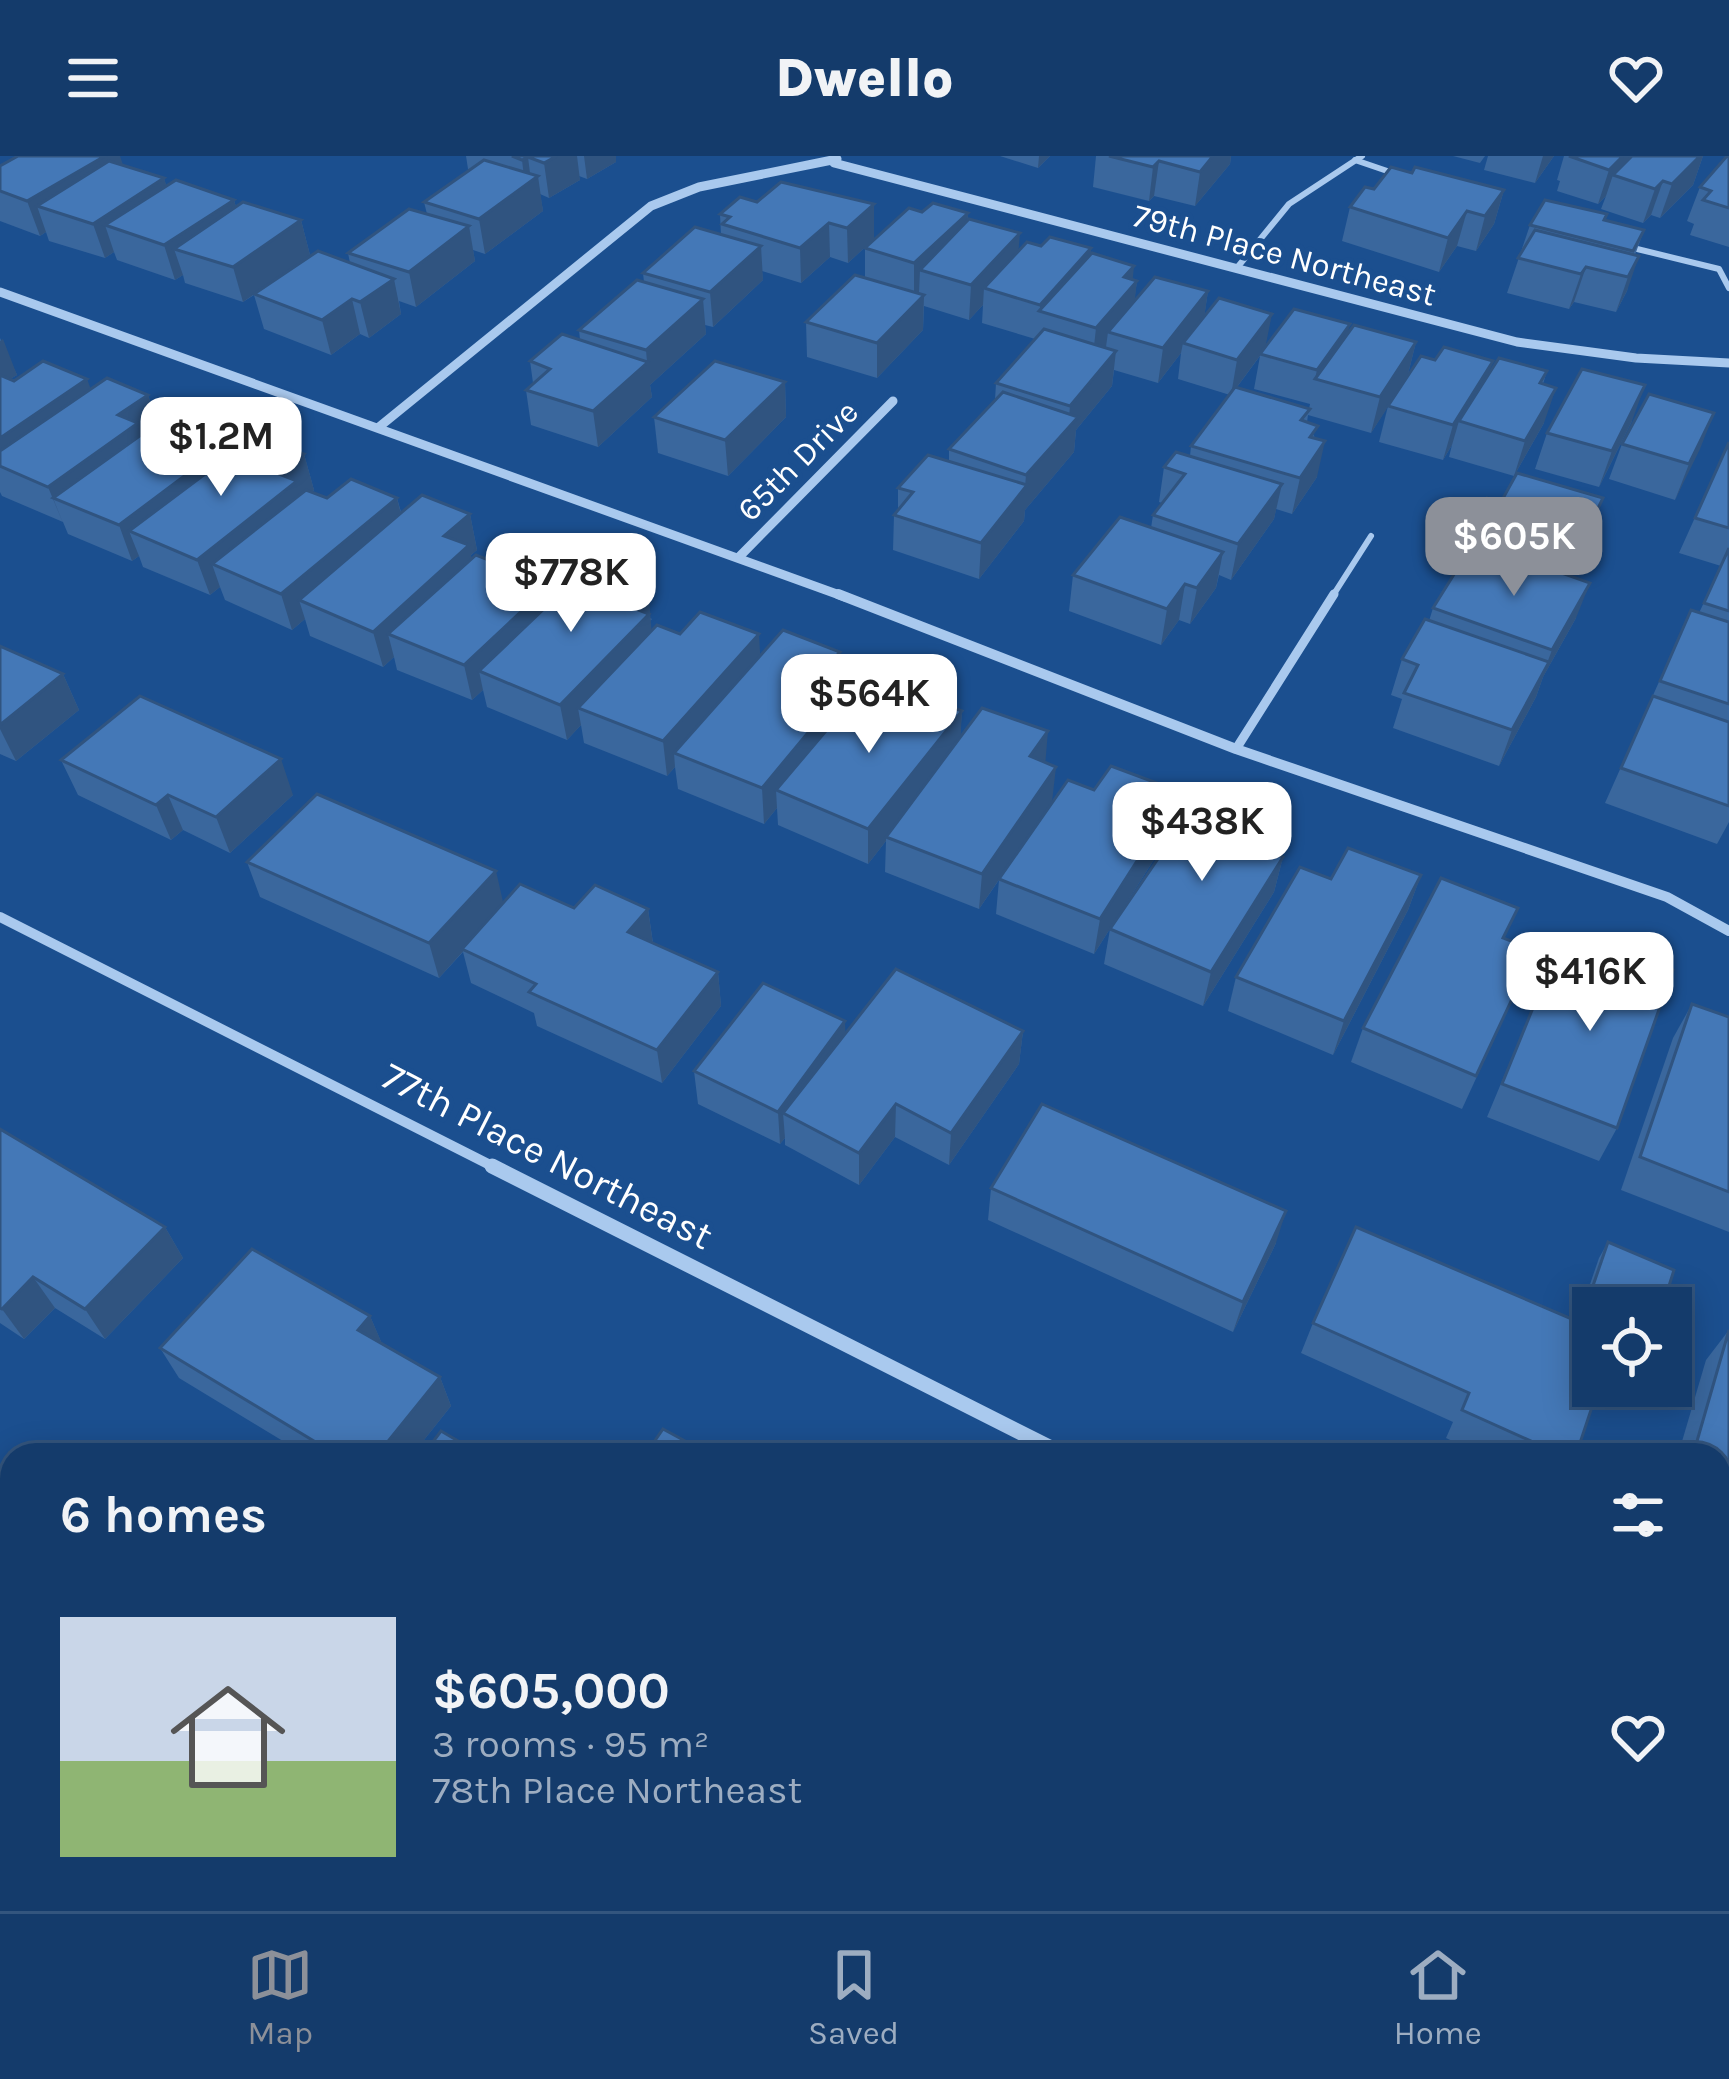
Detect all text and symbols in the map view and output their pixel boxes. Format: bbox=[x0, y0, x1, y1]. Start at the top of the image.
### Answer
icon: menu bbox=[60, 45, 126, 111]
icon: heart bbox=[1603, 45, 1669, 111]
text: Dwello bbox=[775, 46, 954, 110]
street label: 79th Place Northeast bbox=[1129, 196, 1440, 314]
street label: 65th Drive bbox=[730, 393, 866, 529]
pin: $1.2M bbox=[137, 397, 305, 499]
text: $1.2M bbox=[168, 413, 274, 459]
pin: $605K bbox=[1430, 497, 1598, 599]
text: $605K bbox=[1452, 513, 1576, 559]
pin: $778K bbox=[487, 533, 655, 635]
text: $778K bbox=[513, 549, 629, 595]
pin: $564K bbox=[785, 654, 953, 756]
text: $564K bbox=[808, 670, 930, 716]
pin: $438K bbox=[1118, 782, 1286, 884]
text: $438K bbox=[1139, 798, 1265, 844]
pin: $416K bbox=[1506, 932, 1674, 1034]
text: $416K bbox=[1533, 948, 1647, 994]
street label: 77th Place Northeast bbox=[375, 1053, 720, 1259]
map controls bbox=[1572, 1287, 1692, 1407]
button: locate bbox=[1572, 1287, 1692, 1407]
icon: filters bbox=[1605, 1482, 1671, 1548]
text: 6 homes bbox=[60, 1485, 267, 1545]
text: $605,000 bbox=[432, 1661, 670, 1721]
icon: home bbox=[156, 1665, 300, 1809]
icon: heart bbox=[1605, 1704, 1671, 1770]
text: 3 rooms · 95 m² bbox=[432, 1721, 710, 1767]
text: 78th Place Northeast bbox=[432, 1767, 802, 1813]
tab: Map bbox=[247, 1942, 313, 2052]
tab: Saved bbox=[808, 1942, 899, 2052]
tab: Home bbox=[1394, 1942, 1482, 2052]

